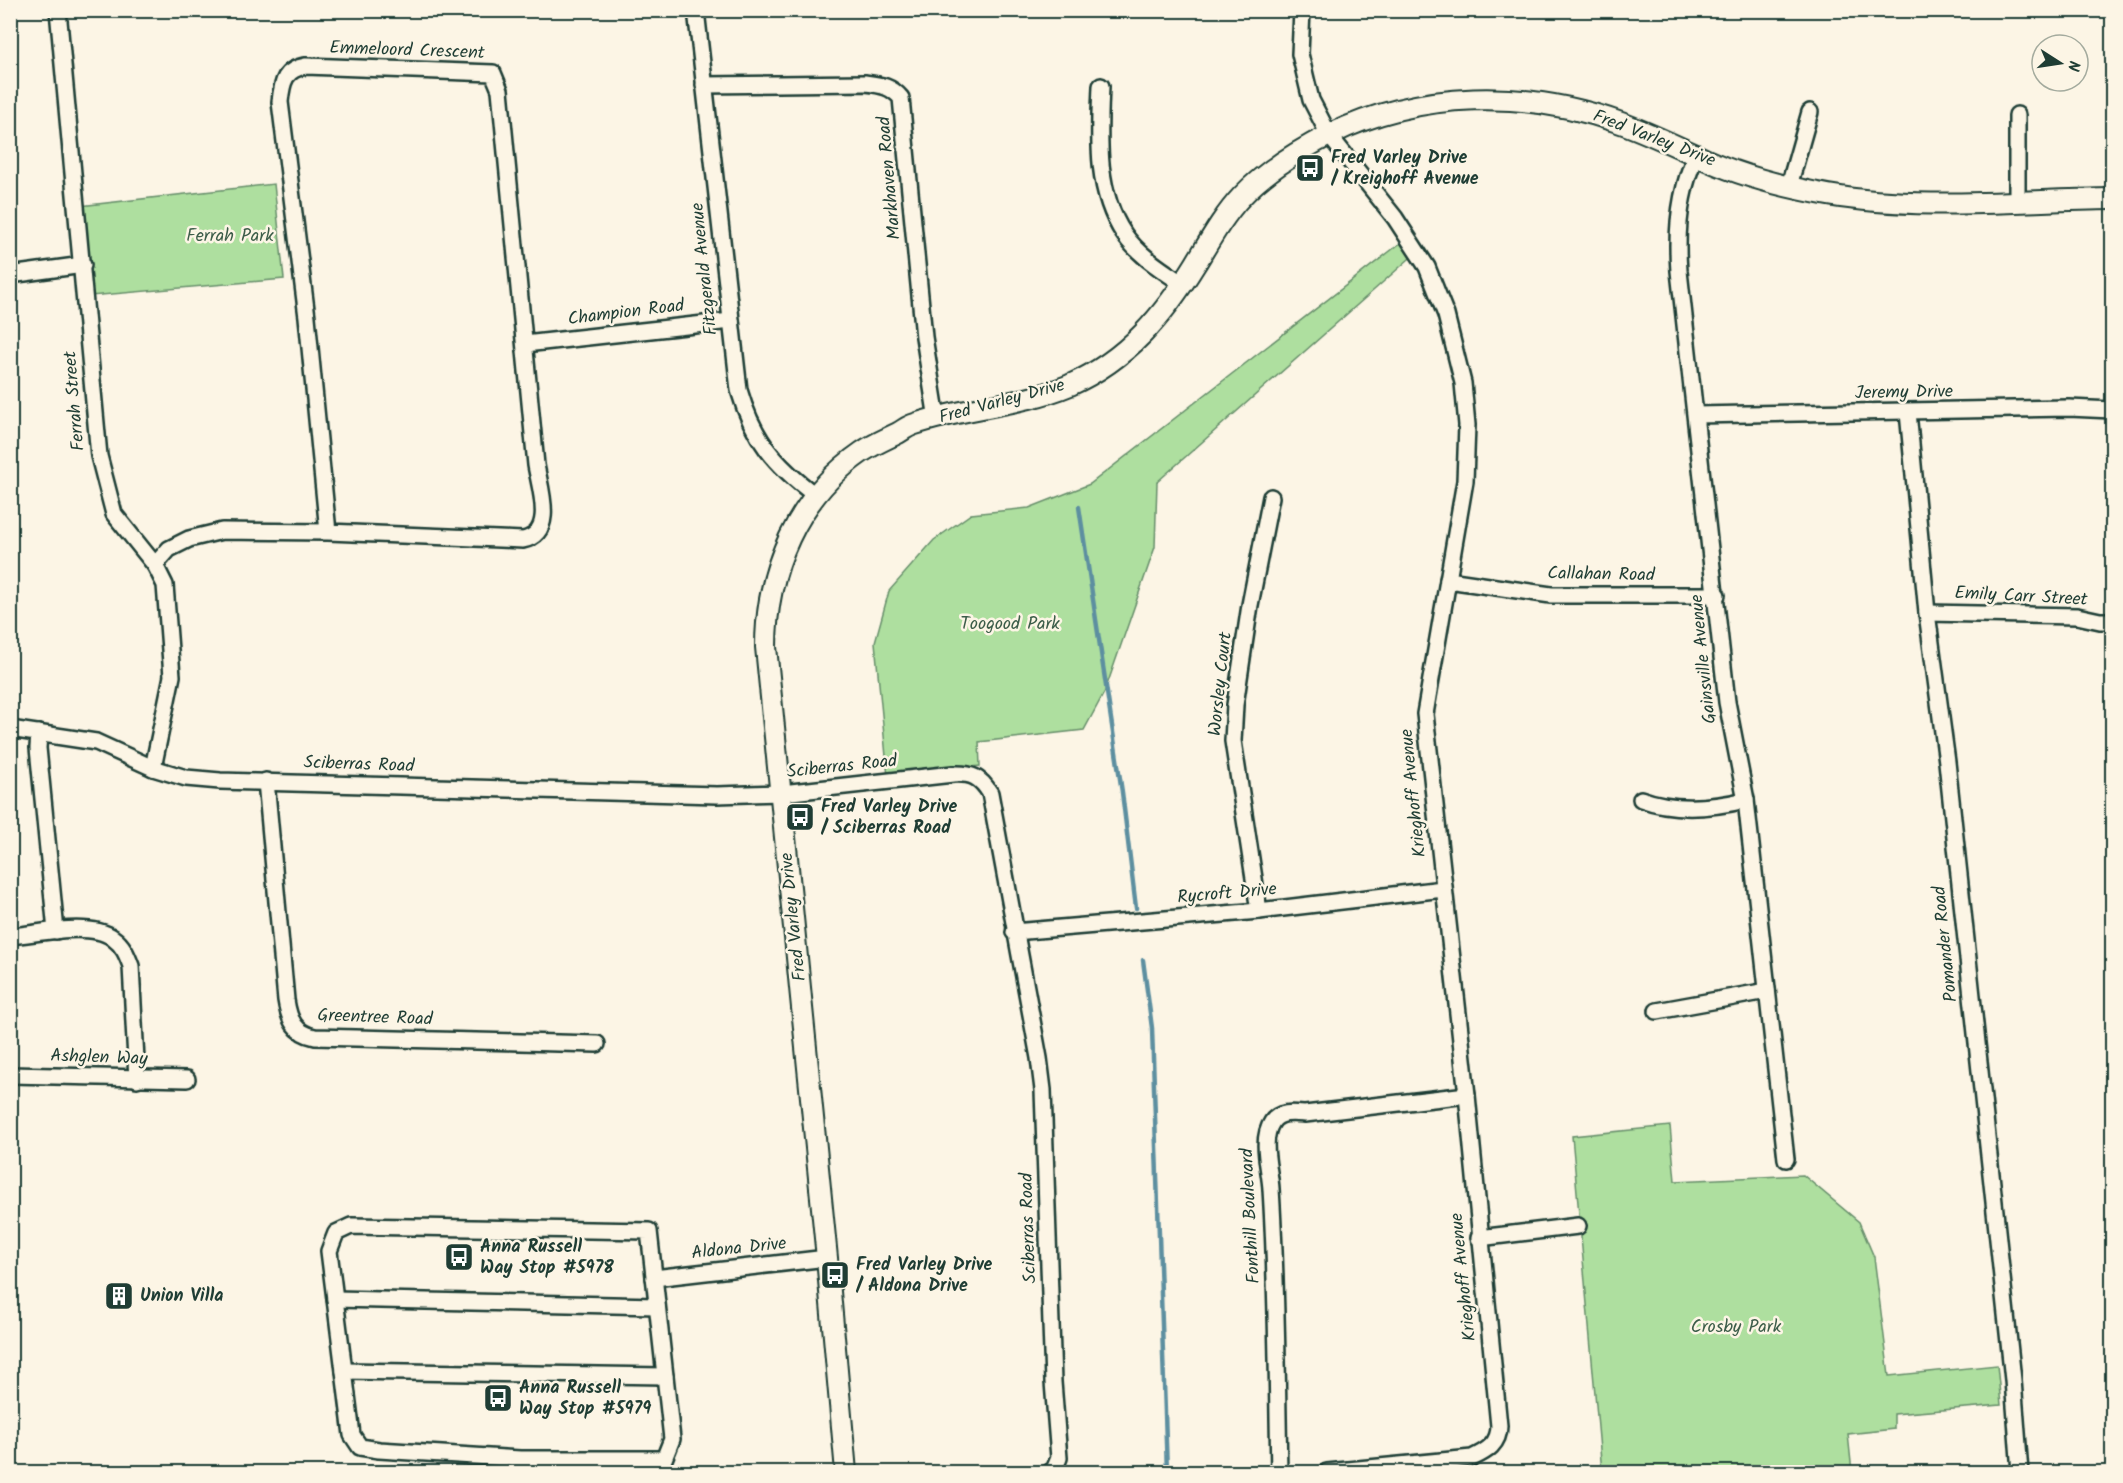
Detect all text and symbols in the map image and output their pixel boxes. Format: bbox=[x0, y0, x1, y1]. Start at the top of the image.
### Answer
north arrow bbox=[2030, 33, 2090, 93]
street label: Emmeloord Crescent bbox=[329, 34, 486, 68]
text: N bbox=[2060, 58, 2086, 73]
street label: Fred Varley Drive bbox=[1588, 102, 1720, 176]
street label: Markhaven Road bbox=[870, 114, 910, 241]
place label: Fred Varley Drive / Kreighoff Avenue bbox=[1330, 144, 1479, 194]
bus stop icon: Fred Varley Drive / Kreighoff Avenue bbox=[1294, 152, 1326, 184]
street label: Fitzgerald Avenue bbox=[684, 201, 726, 337]
park label: Ferrah Park bbox=[186, 222, 274, 251]
street label: Champion Road bbox=[566, 291, 687, 335]
street label: Ferrah Street bbox=[56, 349, 94, 452]
street label: Fred Varley Drive bbox=[936, 371, 1068, 433]
street label: Jeremy Drive bbox=[1855, 378, 1953, 408]
street label: Callahan Road bbox=[1547, 560, 1656, 590]
street label: Emily Carr Street bbox=[1954, 579, 2089, 615]
street label: Gainsville Avenue bbox=[1683, 593, 1725, 725]
park label: Toogood Park bbox=[960, 610, 1060, 639]
street label: Worsley Court bbox=[1201, 629, 1241, 738]
street label: Krieghoff Avenue bbox=[1393, 727, 1435, 859]
street label: Sciberras Road bbox=[785, 747, 900, 787]
street label: Sciberras Road bbox=[303, 749, 416, 781]
place label: Fred Varley Drive / Sciberras Road bbox=[820, 793, 958, 843]
bus stop icon: Fred Varley Drive / Sciberras Road bbox=[784, 801, 816, 833]
street label: Fred Varley Drive bbox=[773, 851, 815, 983]
street label: Rycroft Drive bbox=[1176, 875, 1278, 913]
street label: Pomander Road bbox=[1925, 883, 1967, 1004]
street label: Greentree Road bbox=[317, 1001, 434, 1035]
street label: Ashglen Way bbox=[50, 1042, 149, 1074]
street label: Fonthill Boulevard bbox=[1233, 1146, 1269, 1285]
street label: Sciberras Road bbox=[1013, 1171, 1045, 1284]
street label: Krieghoff Avenue bbox=[1443, 1211, 1485, 1343]
street label: Aldona Drive bbox=[690, 1230, 788, 1268]
place label: Anna Russell Way Stop #5978 bbox=[480, 1233, 614, 1283]
bus stop icon: Anna Russell Way Stop #5978 bbox=[443, 1241, 475, 1273]
place label: Fred Varley Drive / Aldona Drive bbox=[855, 1251, 993, 1301]
bus stop icon: Fred Varley Drive / Aldona Drive bbox=[819, 1259, 851, 1291]
building icon: Union Villa bbox=[103, 1280, 135, 1312]
place label: Union Villa bbox=[140, 1282, 223, 1311]
park label: Crosby Park bbox=[1691, 1313, 1782, 1342]
place label: Anna Russell Way Stop #5979 bbox=[519, 1374, 651, 1424]
bus stop icon: Anna Russell Way Stop #5979 bbox=[482, 1382, 514, 1414]

